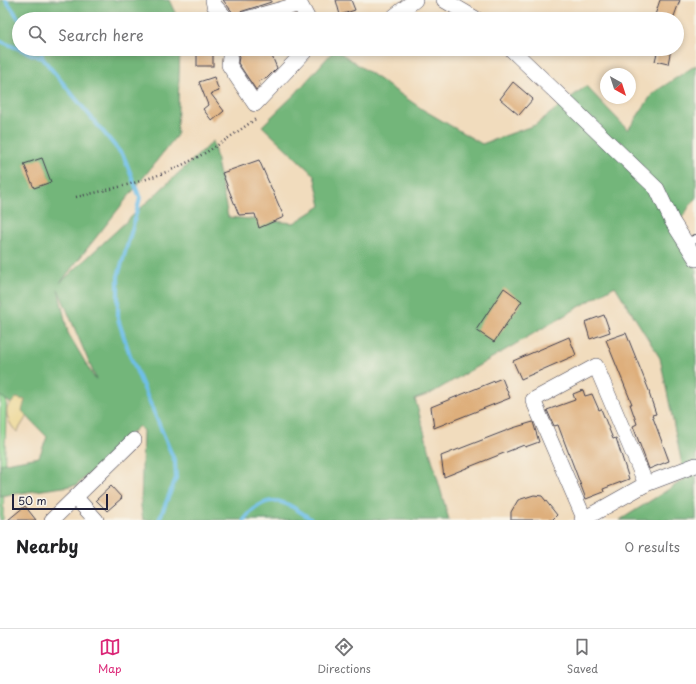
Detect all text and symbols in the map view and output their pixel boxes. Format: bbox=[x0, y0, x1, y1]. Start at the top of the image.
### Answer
search box bbox=[12, 12, 684, 56]
icon: search bbox=[26, 23, 48, 45]
text: Search here bbox=[58, 23, 144, 46]
north arrow bbox=[600, 68, 636, 104]
scale bar bbox=[12, 492, 108, 511]
text: 50 m bbox=[18, 492, 47, 509]
text: Nearby bbox=[16, 533, 78, 559]
text: 0 results bbox=[625, 537, 680, 556]
tab: Map bbox=[98, 636, 121, 677]
tab: Directions bbox=[317, 636, 371, 677]
tab: Saved bbox=[567, 636, 598, 677]

